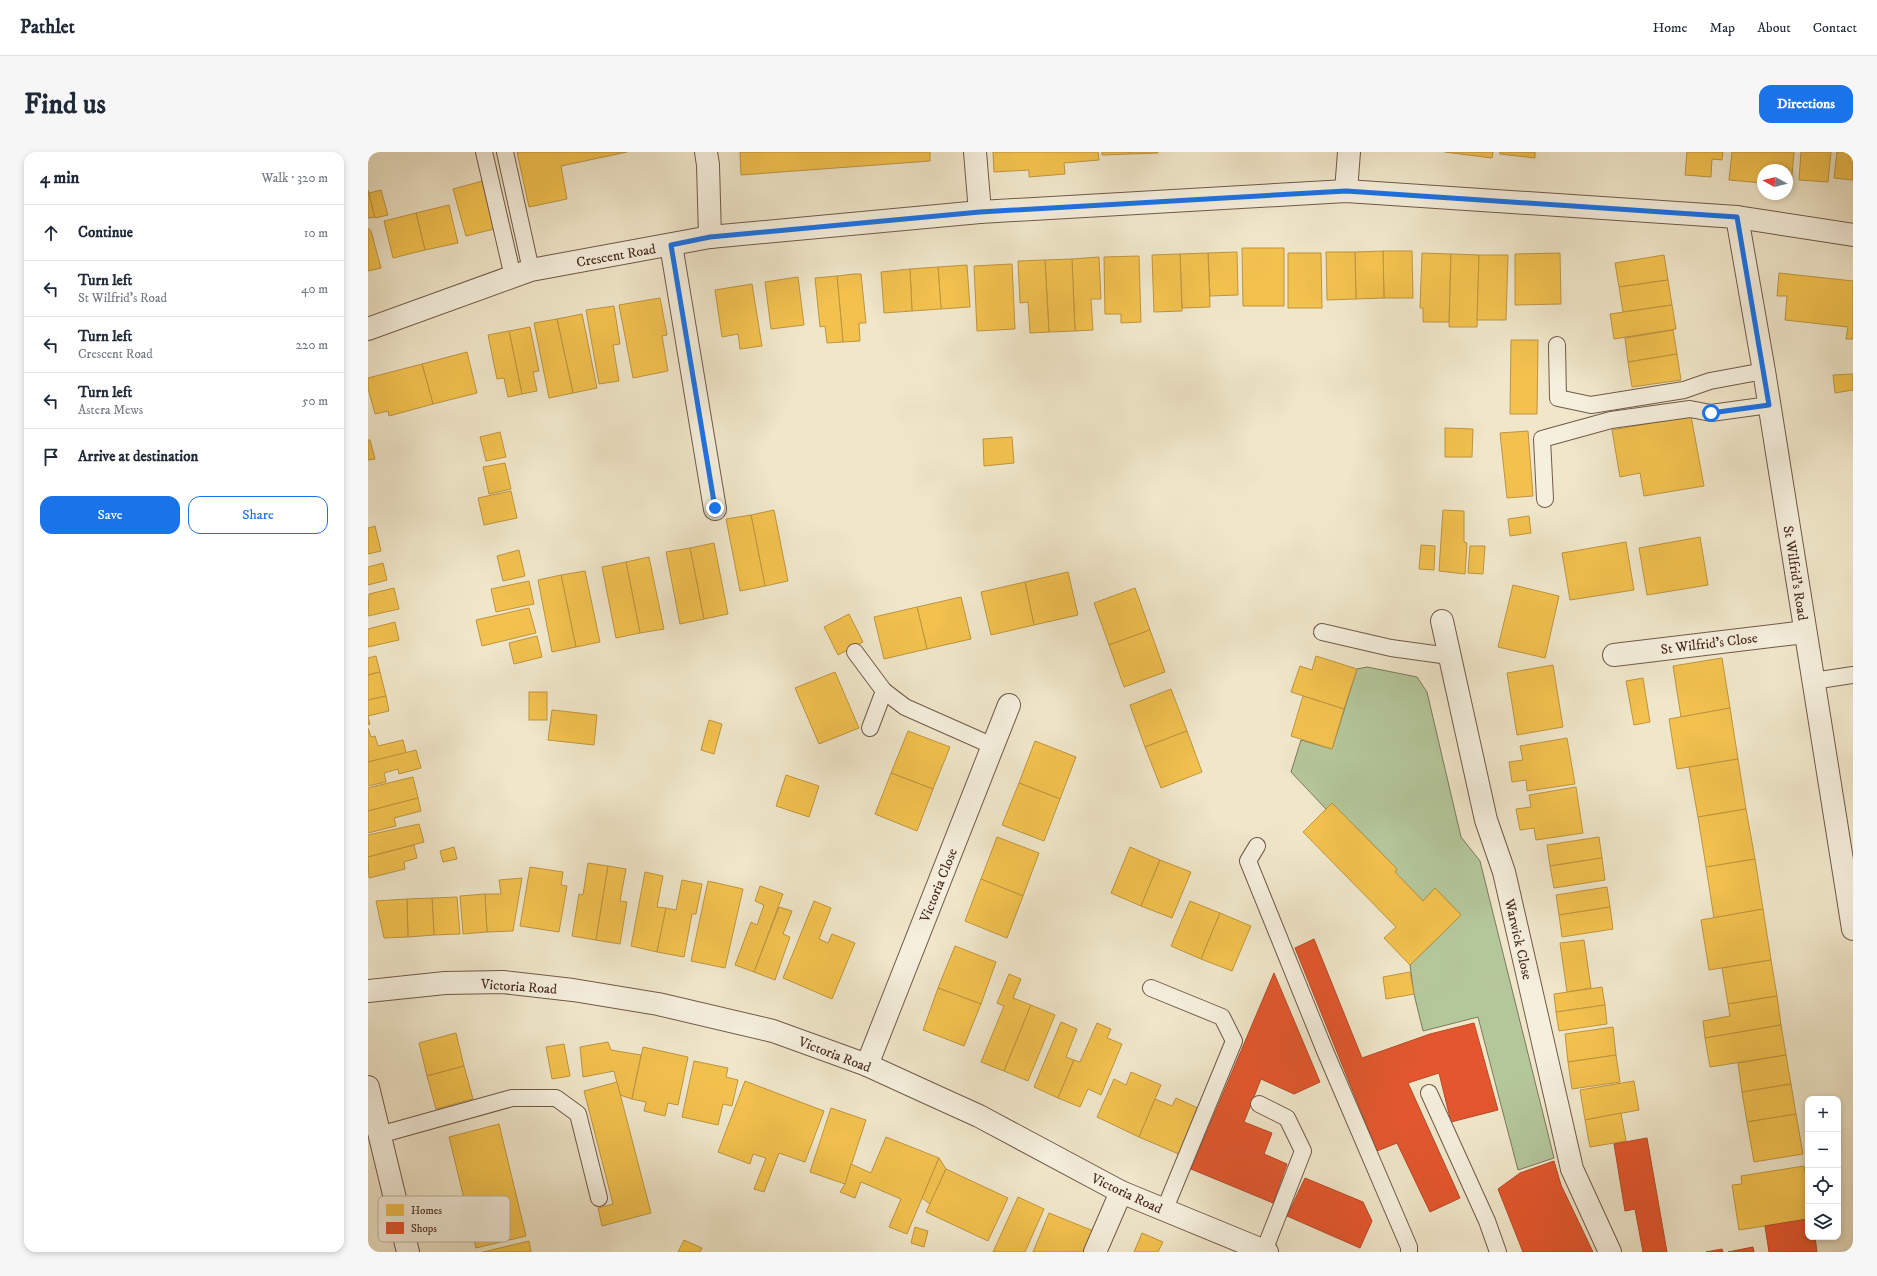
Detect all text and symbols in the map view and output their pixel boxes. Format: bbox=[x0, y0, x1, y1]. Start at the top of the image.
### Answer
text: Pathlet bbox=[20, 16, 75, 39]
text: Home bbox=[1653, 19, 1687, 37]
text: Map bbox=[1709, 19, 1735, 37]
text: About bbox=[1757, 19, 1791, 37]
text: Contact bbox=[1813, 19, 1857, 37]
button: Directions bbox=[1759, 85, 1853, 123]
text: Find us bbox=[24, 87, 106, 122]
north arrow bbox=[1757, 164, 1793, 200]
text: 4 min bbox=[40, 167, 79, 189]
text: Walk · 320 m bbox=[262, 170, 328, 186]
icon: ahead bbox=[40, 222, 62, 244]
text: Continue bbox=[78, 223, 133, 242]
text: 10 m bbox=[304, 225, 328, 241]
street label: Crescent Road bbox=[575, 240, 657, 272]
text: Turn left bbox=[78, 271, 132, 290]
icon: left bbox=[40, 278, 62, 300]
text: 40 m bbox=[301, 281, 328, 297]
text: St Wilfrid's Road bbox=[78, 290, 167, 306]
text: Turn left bbox=[78, 327, 132, 346]
icon: left bbox=[40, 334, 62, 356]
text: 220 m bbox=[296, 337, 328, 353]
text: Crescent Road bbox=[78, 346, 153, 362]
text: Turn left bbox=[78, 383, 132, 402]
icon: left bbox=[40, 390, 62, 412]
text: 50 m bbox=[302, 393, 328, 409]
text: Astera Mews bbox=[78, 402, 143, 418]
route start bbox=[1702, 404, 1720, 422]
icon: arrive bbox=[40, 446, 62, 468]
text: Arrive at destination bbox=[78, 447, 198, 466]
button: Save bbox=[40, 496, 180, 534]
button: Share bbox=[188, 496, 328, 534]
route end bbox=[706, 499, 724, 517]
street label: St Wilfrid's Road bbox=[1779, 524, 1811, 622]
street label: St Wilfrid's Close bbox=[1660, 629, 1759, 659]
street label: Victoria Close bbox=[916, 846, 962, 926]
street label: Warwick Close bbox=[1500, 896, 1536, 982]
street label: Victoria Road bbox=[479, 975, 558, 999]
street label: Victoria Road bbox=[795, 1032, 874, 1077]
map controls bbox=[1805, 1096, 1841, 1240]
button: + bbox=[1805, 1096, 1841, 1132]
button: − bbox=[1805, 1132, 1841, 1168]
button: locate bbox=[1805, 1168, 1841, 1204]
street label: Victoria Road bbox=[1087, 1169, 1165, 1218]
legend bbox=[378, 1196, 510, 1242]
text: Homes bbox=[411, 1204, 442, 1218]
button: layers bbox=[1805, 1204, 1841, 1240]
text: Shops bbox=[411, 1222, 437, 1236]

